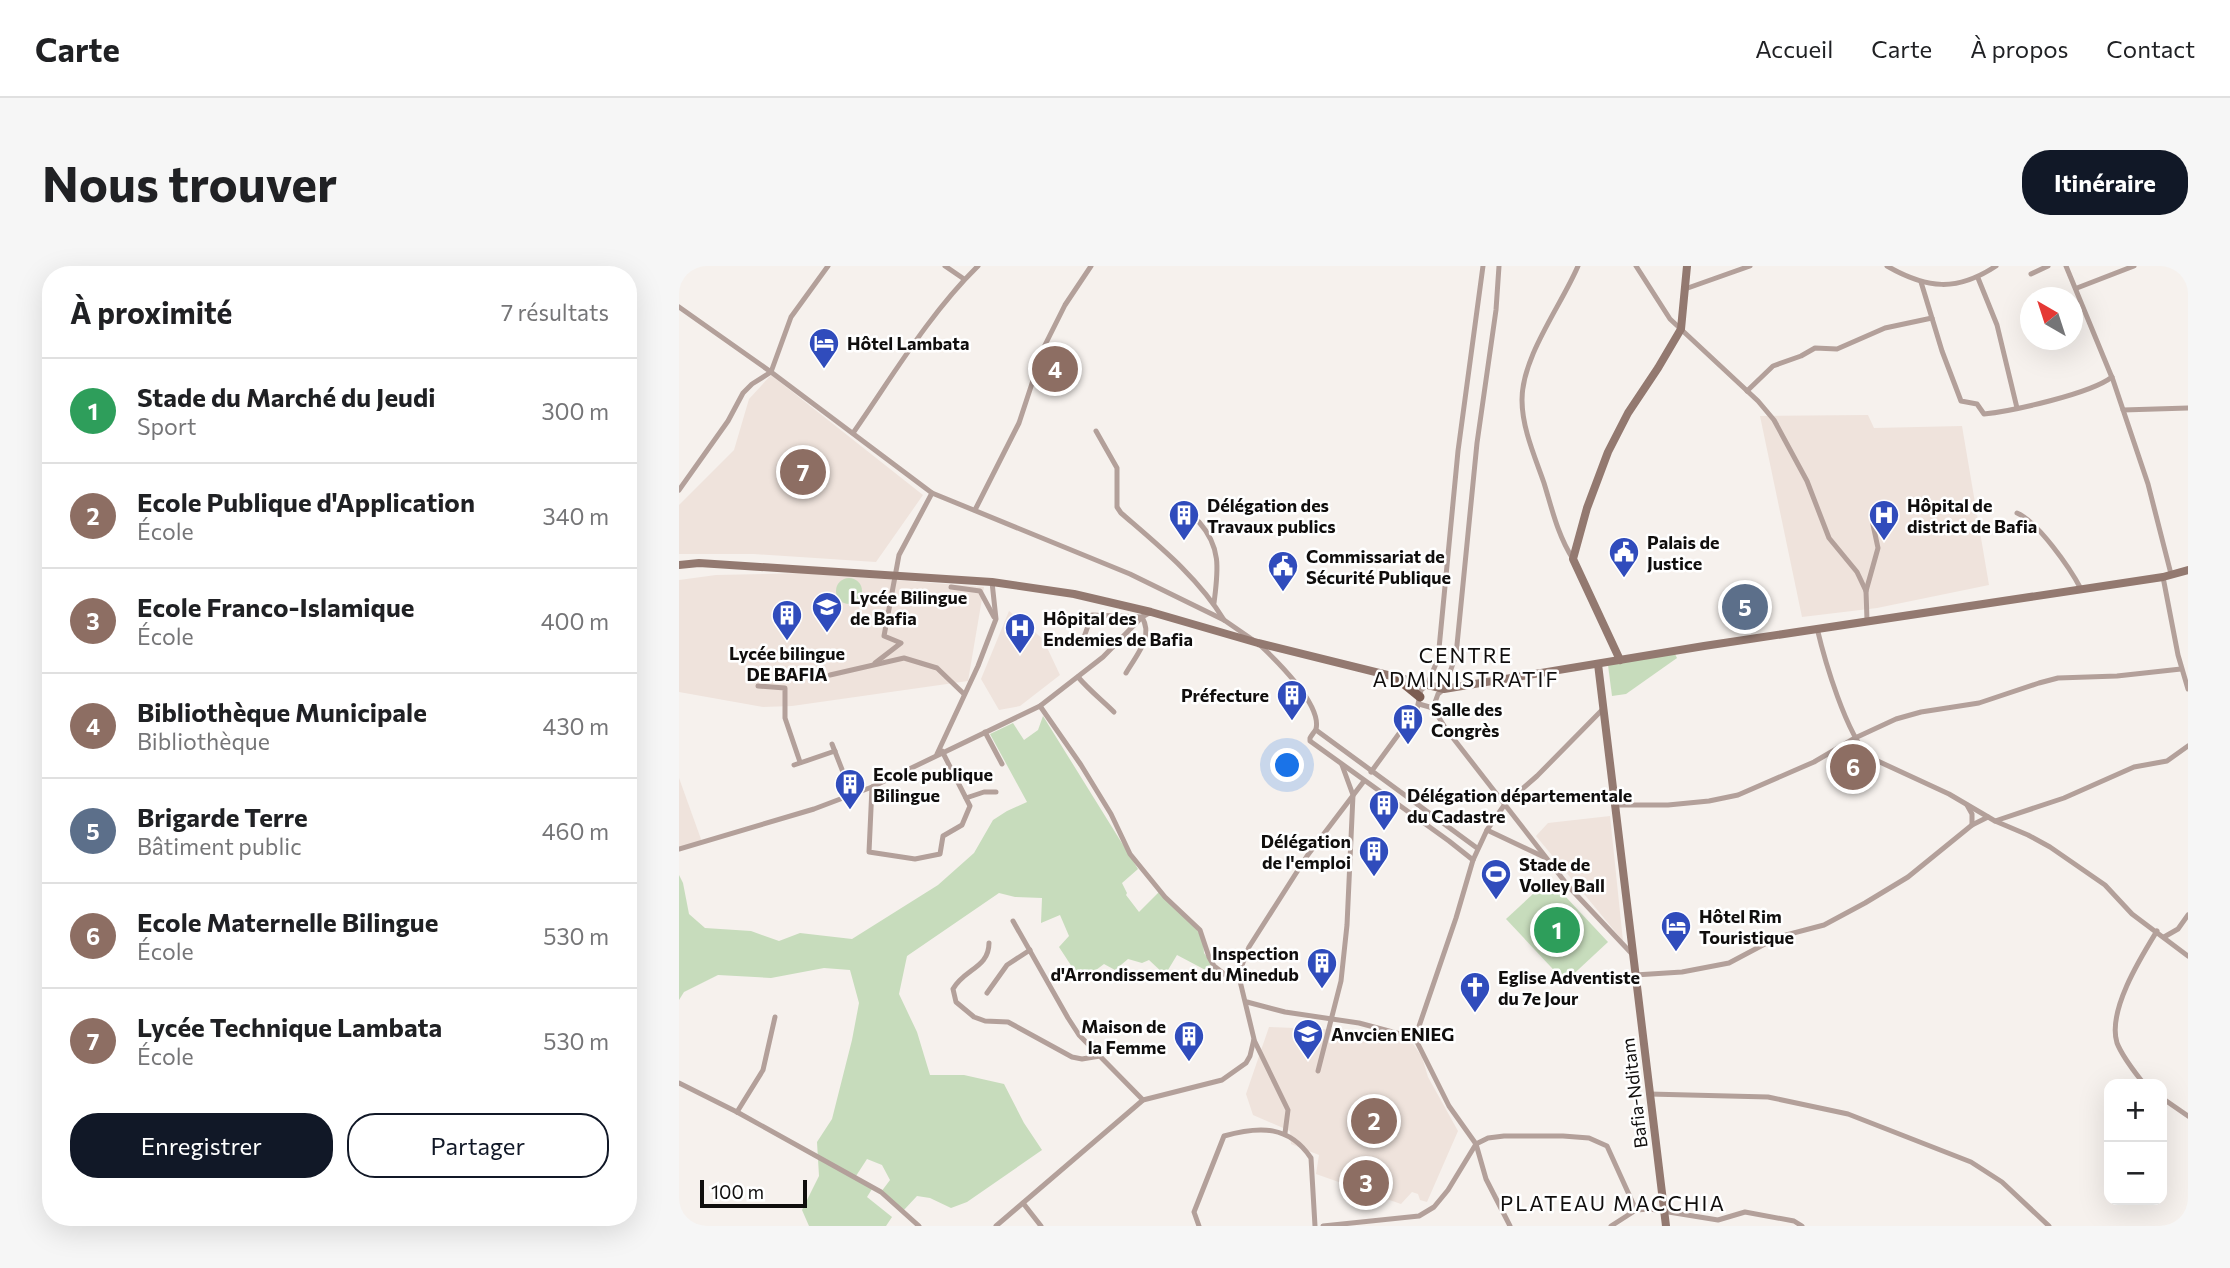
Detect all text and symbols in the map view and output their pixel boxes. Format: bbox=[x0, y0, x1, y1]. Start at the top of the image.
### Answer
text: Carte bbox=[35, 28, 120, 69]
text: Accueil bbox=[1755, 34, 1833, 63]
text: Carte bbox=[1871, 34, 1932, 63]
text: À propos bbox=[1970, 34, 2068, 63]
text: Contact bbox=[2106, 34, 2195, 63]
button: Itinéraire bbox=[2022, 150, 2188, 215]
text: Nous trouver bbox=[42, 152, 337, 212]
north arrow bbox=[2020, 287, 2083, 350]
text: À proximité bbox=[70, 293, 232, 330]
text: 7 résultats bbox=[501, 298, 609, 326]
hotel icon: Hôtel Lambata bbox=[807, 326, 841, 370]
place label: Hôtel Lambata bbox=[847, 332, 969, 354]
pin: 4 bbox=[1032, 343, 1078, 395]
text: Stade du Marché du Jeudi bbox=[137, 381, 435, 412]
text: 1 bbox=[88, 397, 98, 425]
text: 300 m bbox=[541, 397, 609, 425]
text: Sport bbox=[137, 412, 196, 440]
pin: 7 bbox=[780, 446, 826, 498]
text: Ecole Publique d'Application bbox=[137, 486, 475, 517]
place label: Délégation des Travaux publics bbox=[1207, 494, 1336, 537]
place label: Hôpital de district de Bafia bbox=[1907, 494, 2037, 537]
building icon: Délégation des Travaux publics bbox=[1167, 498, 1201, 542]
hospital icon: Hôpital de district de Bafia bbox=[1867, 498, 1901, 542]
text: 2 bbox=[86, 502, 100, 530]
text: 340 m bbox=[543, 502, 609, 530]
text: École bbox=[137, 517, 194, 545]
place label: Palais de Justice bbox=[1647, 531, 1719, 574]
public building icon: Palais de Justice bbox=[1607, 535, 1641, 579]
place label: Commissariat de Sécurité Publique bbox=[1306, 545, 1451, 588]
public building icon: Commissariat de Sécurité Publique bbox=[1266, 549, 1300, 593]
pin: 5 bbox=[1722, 581, 1768, 633]
place label: Lycée Bilingue de Bafia bbox=[850, 586, 967, 629]
school or university icon: Lycée Bilingue de Bafia bbox=[810, 590, 844, 634]
text: Ecole Franco-Islamique bbox=[137, 591, 414, 622]
building icon: Lycée bilingue DE BAFIA bbox=[770, 598, 804, 642]
text: 3 bbox=[86, 607, 100, 635]
text: 400 m bbox=[541, 607, 609, 635]
place label: Hôpital des Endemies de Bafia bbox=[1043, 607, 1193, 650]
hospital icon: Hôpital des Endemies de Bafia bbox=[1003, 611, 1037, 655]
text: École bbox=[137, 622, 194, 650]
place label: Lycée bilingue DE BAFIA bbox=[729, 642, 845, 685]
district label: CENTRE ADMINISTRATIF bbox=[1373, 642, 1559, 691]
building icon: Préfecture bbox=[1275, 678, 1309, 722]
place label: Préfecture bbox=[1181, 684, 1269, 706]
text: Bibliothèque Municipale bbox=[137, 696, 427, 727]
place label: Salle des Congrès bbox=[1431, 698, 1502, 741]
building icon: Salle des Congrès bbox=[1391, 702, 1425, 746]
text: 4 bbox=[86, 712, 100, 740]
text: 430 m bbox=[543, 712, 609, 740]
text: Bibliothèque bbox=[137, 727, 270, 755]
pin: 6 bbox=[1830, 741, 1876, 793]
your location bbox=[1270, 748, 1304, 782]
place label: Ecole publique Bilingue bbox=[873, 763, 993, 806]
building icon: Ecole publique Bilingue bbox=[833, 767, 867, 811]
place label: Délégation départementale du Cadastre bbox=[1407, 784, 1632, 827]
building icon: Délégation départementale du Cadastre bbox=[1367, 788, 1401, 832]
text: Brigarde Terre bbox=[137, 801, 308, 832]
text: 5 bbox=[86, 817, 100, 845]
text: 460 m bbox=[542, 817, 609, 845]
place label: Délégation de l'emploi bbox=[1261, 830, 1351, 873]
text: Bâtiment public bbox=[137, 832, 302, 860]
building icon: Délégation de l'emploi bbox=[1357, 834, 1391, 878]
place label: Stade de Volley Ball bbox=[1519, 853, 1605, 896]
sports icon: Stade de Volley Ball bbox=[1479, 857, 1513, 901]
pin: 1 bbox=[1534, 904, 1580, 956]
place label: Hôtel Rim Touristique bbox=[1699, 905, 1794, 948]
text: Ecole Maternelle Bilingue bbox=[137, 906, 438, 937]
hotel icon: Hôtel Rim Touristique bbox=[1659, 909, 1693, 953]
text: 6 bbox=[86, 922, 100, 950]
text: 530 m bbox=[543, 922, 609, 950]
text: École bbox=[137, 937, 194, 965]
place label: Inspection d'Arrondissement du Minedub bbox=[1051, 942, 1299, 985]
building icon: Inspection d'Arrondissement du Minedub bbox=[1305, 946, 1339, 990]
place label: Eglise Adventiste du 7e Jour bbox=[1498, 966, 1640, 1009]
church icon: Eglise Adventiste du 7e Jour bbox=[1458, 970, 1492, 1014]
text: Lycée Technique Lambata bbox=[137, 1011, 442, 1042]
place label: Maison de la Femme bbox=[1081, 1015, 1166, 1058]
school or university icon: Anvcien ENIEG bbox=[1291, 1017, 1325, 1061]
building icon: Maison de la Femme bbox=[1172, 1019, 1206, 1063]
place label: Anvcien ENIEG bbox=[1331, 1023, 1454, 1045]
text: 7 bbox=[87, 1027, 99, 1055]
text: 530 m bbox=[543, 1027, 609, 1055]
street label: Bafia-Nditam bbox=[1616, 1037, 1652, 1149]
text: École bbox=[137, 1042, 194, 1070]
map controls bbox=[2104, 1079, 2167, 1205]
button: + bbox=[2104, 1079, 2167, 1142]
pin: 2 bbox=[1351, 1095, 1397, 1147]
button: Enregistrer bbox=[70, 1113, 333, 1178]
button: Partager bbox=[347, 1113, 609, 1178]
button: − bbox=[2104, 1142, 2167, 1205]
pin: 3 bbox=[1343, 1157, 1389, 1209]
scale bar bbox=[700, 1177, 807, 1209]
text: 100 m bbox=[711, 1180, 764, 1203]
district label: PLATEAU MACCHIA bbox=[1500, 1190, 1726, 1215]

